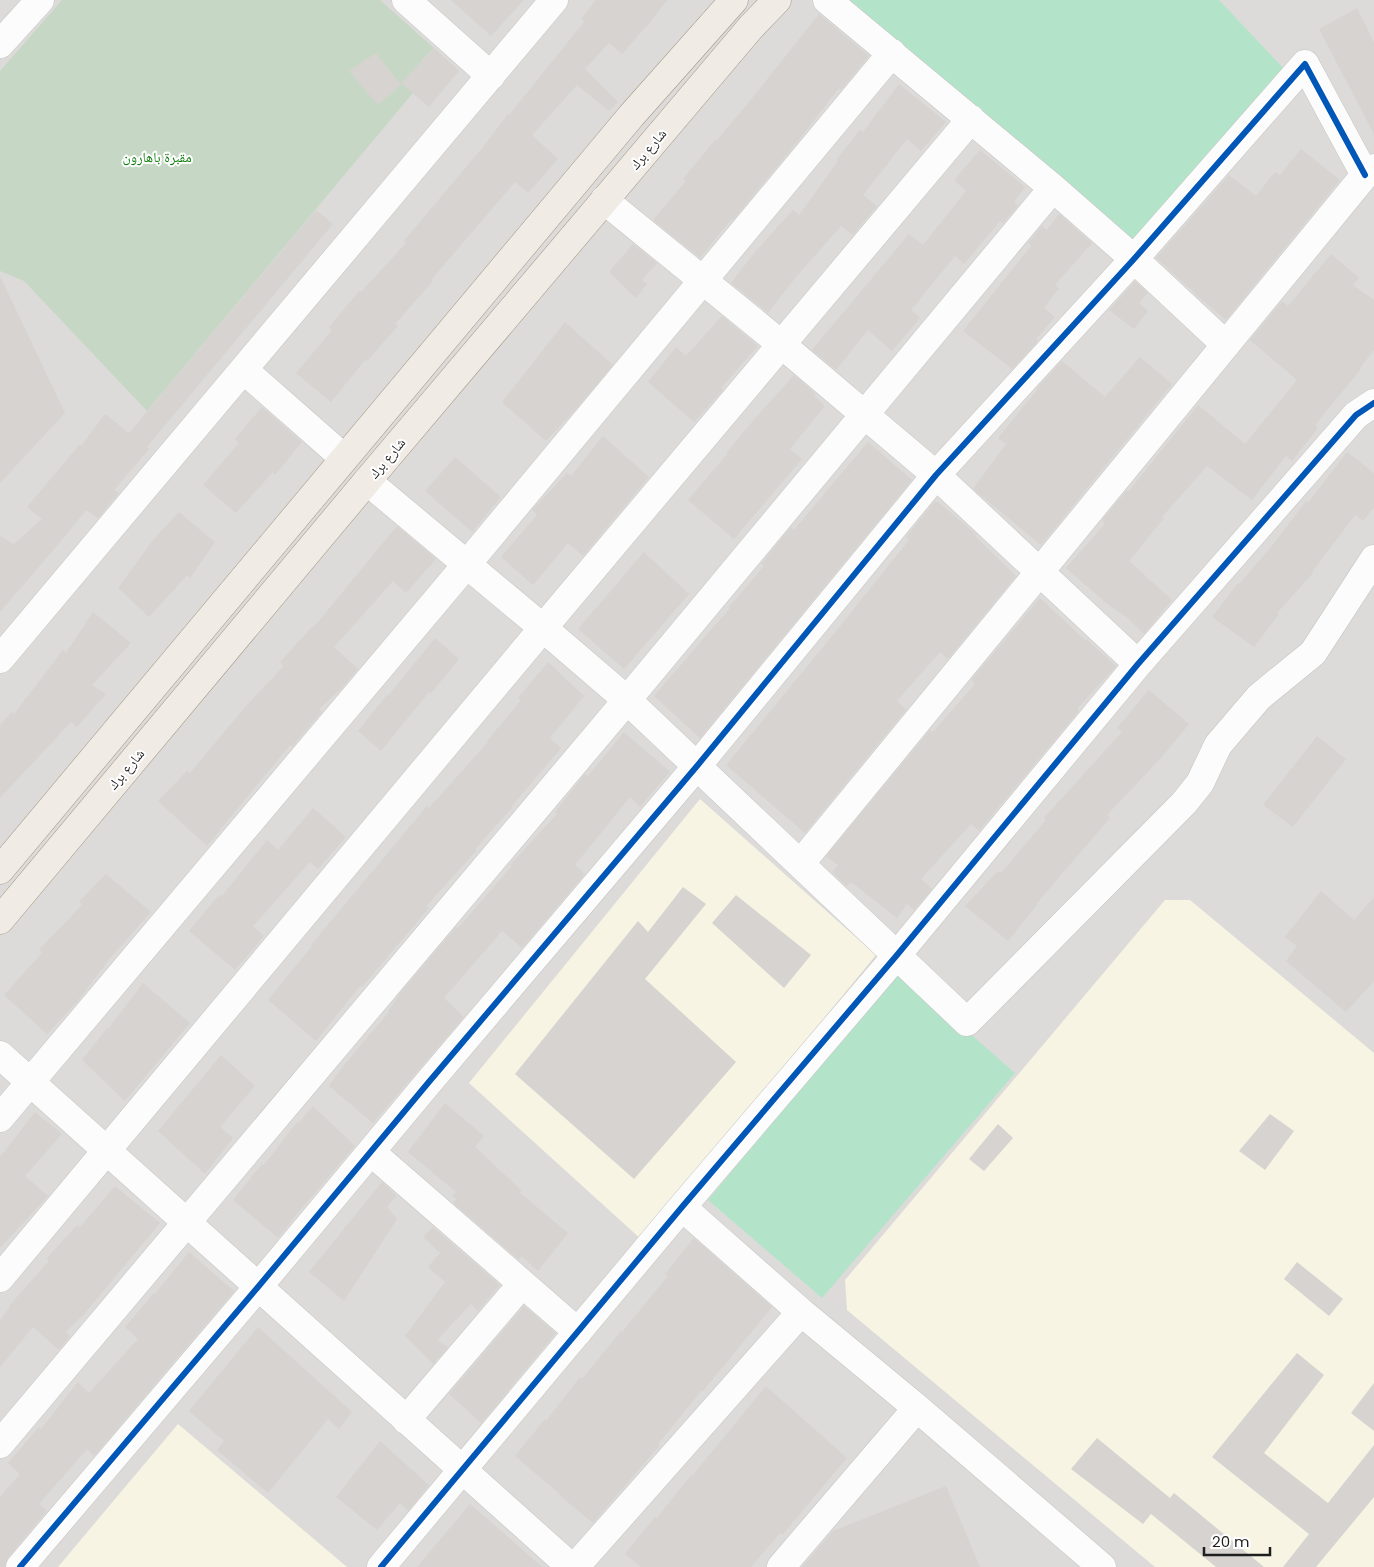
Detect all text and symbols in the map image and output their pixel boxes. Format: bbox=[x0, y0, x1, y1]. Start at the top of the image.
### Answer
street label: شارع برك bbox=[625, 124, 671, 174]
park label: مقبرة باهارون bbox=[122, 147, 192, 167]
street label: شارع برك bbox=[364, 433, 410, 483]
street label: شارع برك bbox=[103, 744, 149, 794]
scale bar bbox=[1204, 1524, 1270, 1556]
text: 20 m bbox=[1212, 1531, 1250, 1552]

